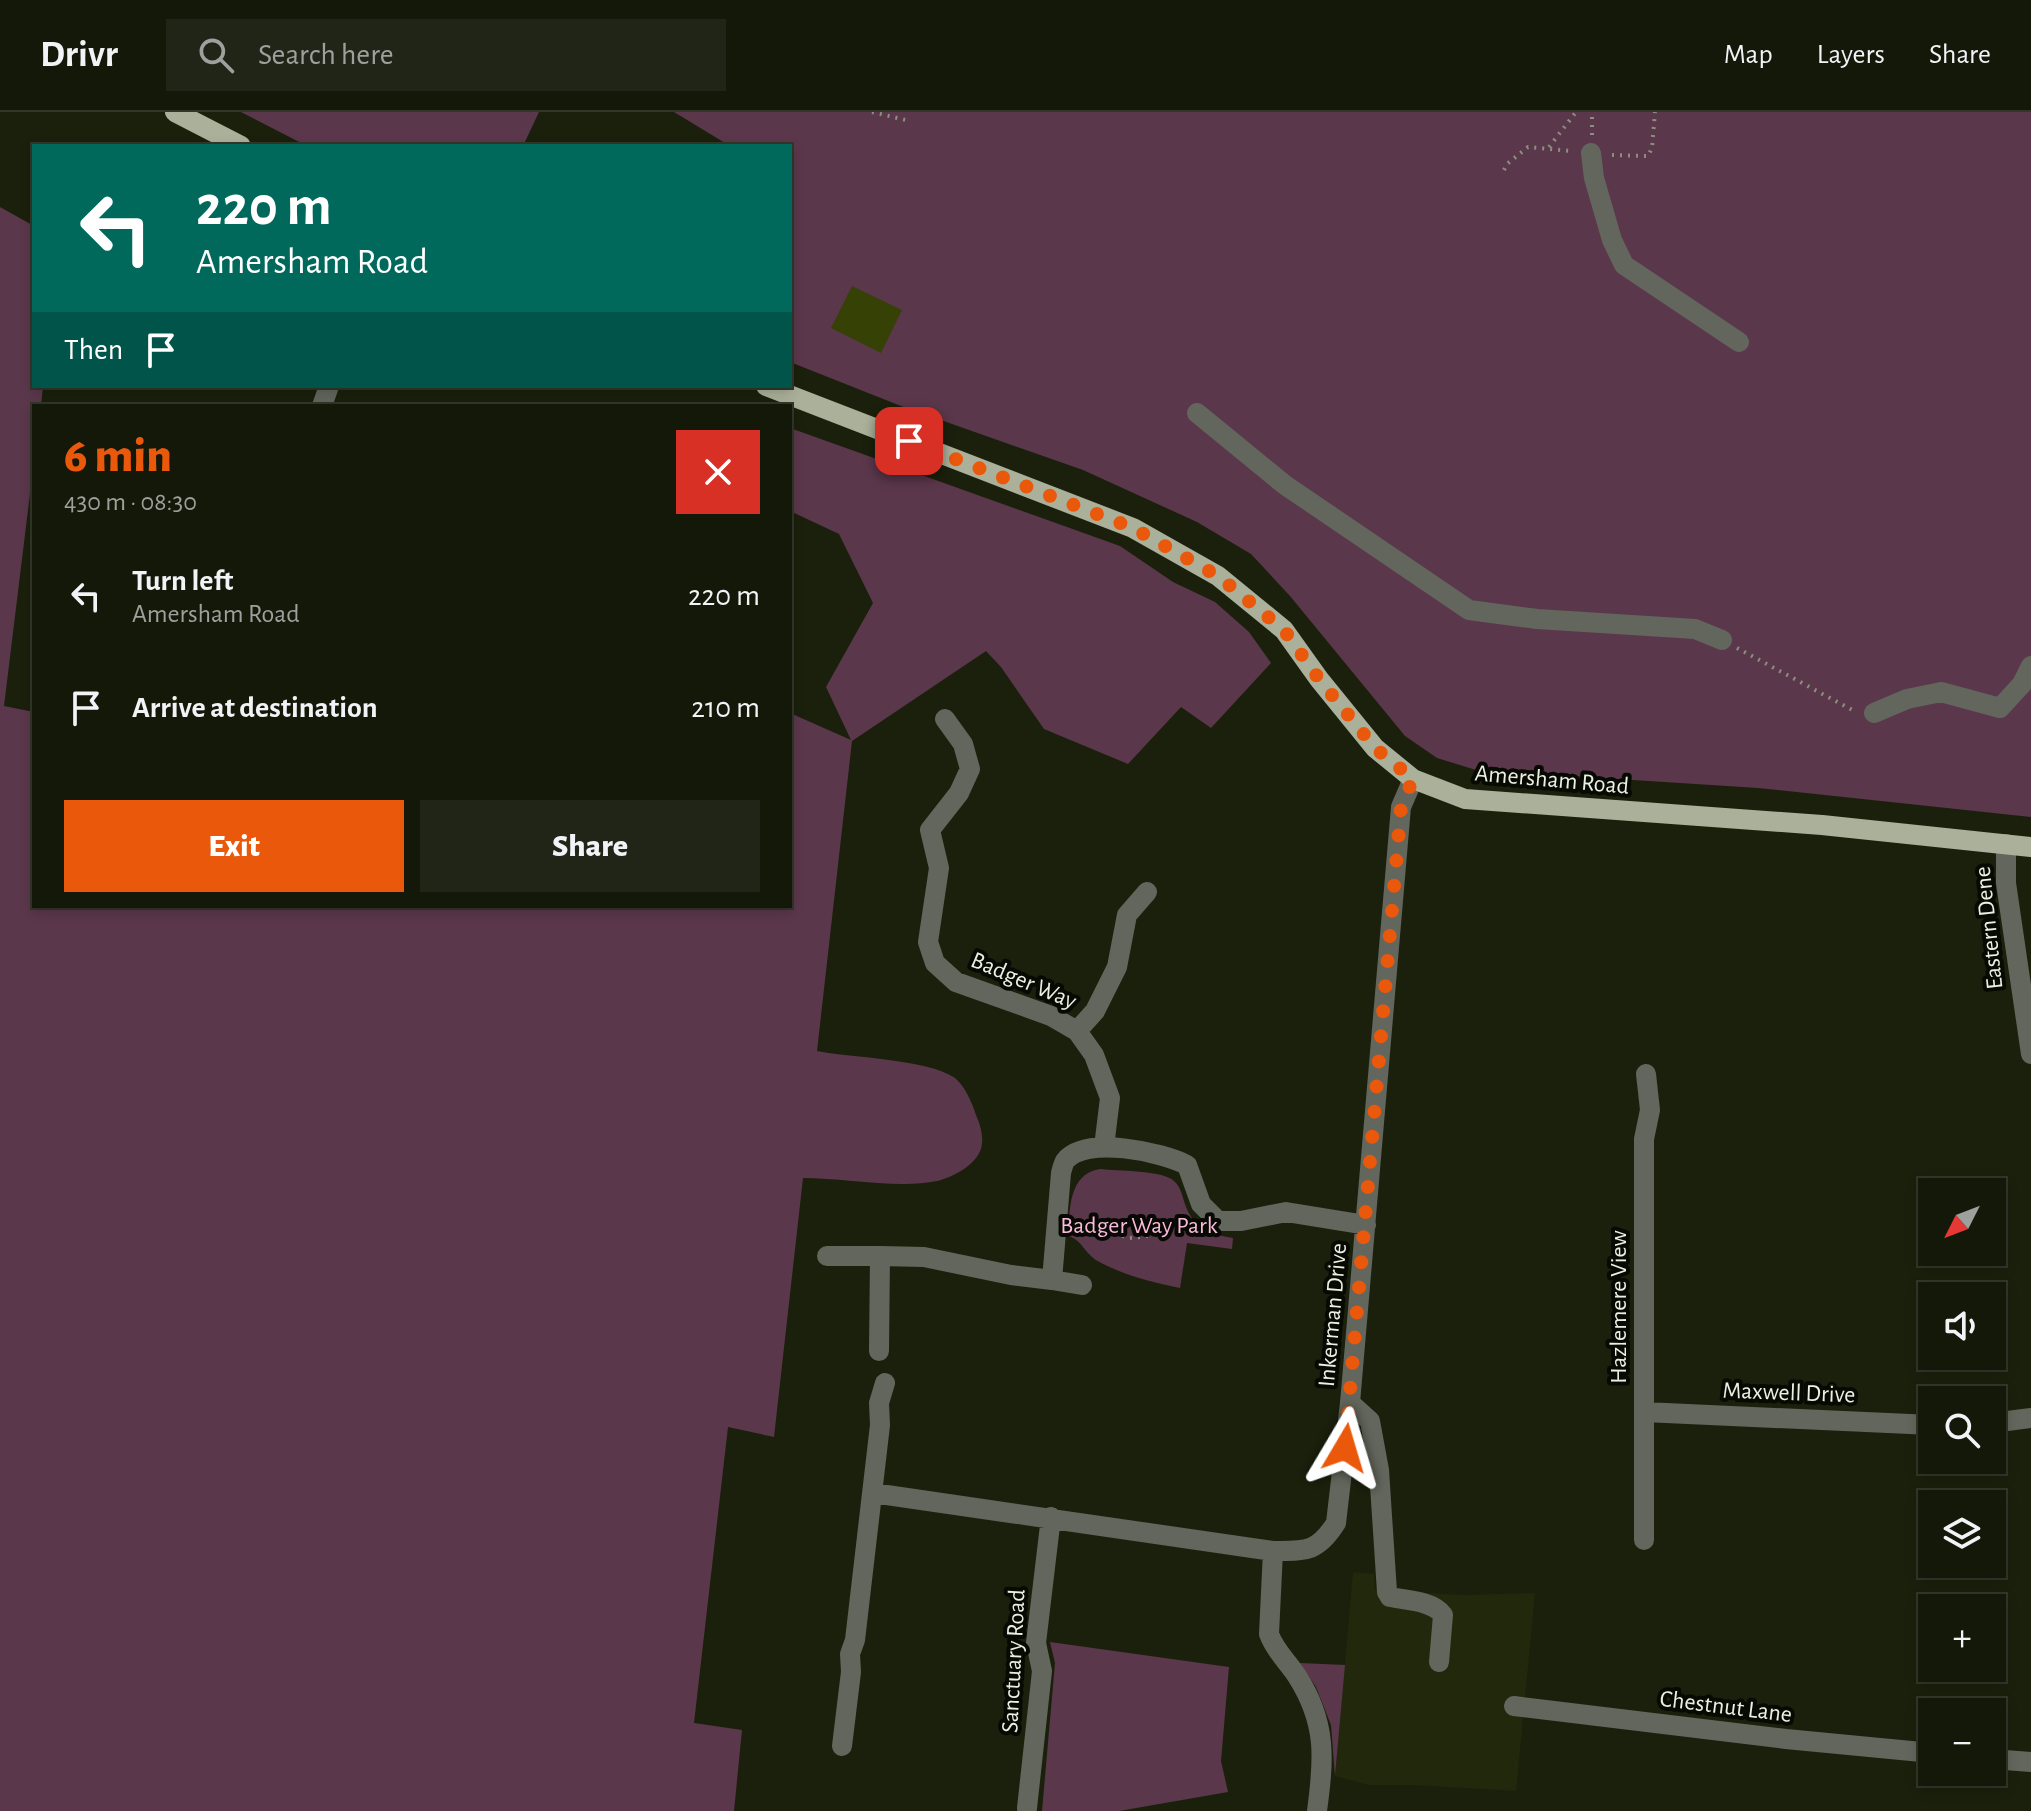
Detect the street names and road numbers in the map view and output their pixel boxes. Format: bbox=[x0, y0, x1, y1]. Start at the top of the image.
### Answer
street label: Amersham Road bbox=[1474, 761, 1630, 799]
street label: Eastern Dene bbox=[1971, 865, 2007, 991]
street label: Badger Way bbox=[967, 948, 1080, 1014]
street label: Hazlemere View bbox=[1607, 1230, 1631, 1384]
street label: Inkerman Drive bbox=[1315, 1242, 1351, 1388]
street label: Maxwell Drive bbox=[1722, 1379, 1856, 1407]
street label: Sanctuary Road bbox=[998, 1588, 1030, 1734]
street label: Chestnut Lane bbox=[1658, 1687, 1793, 1727]

